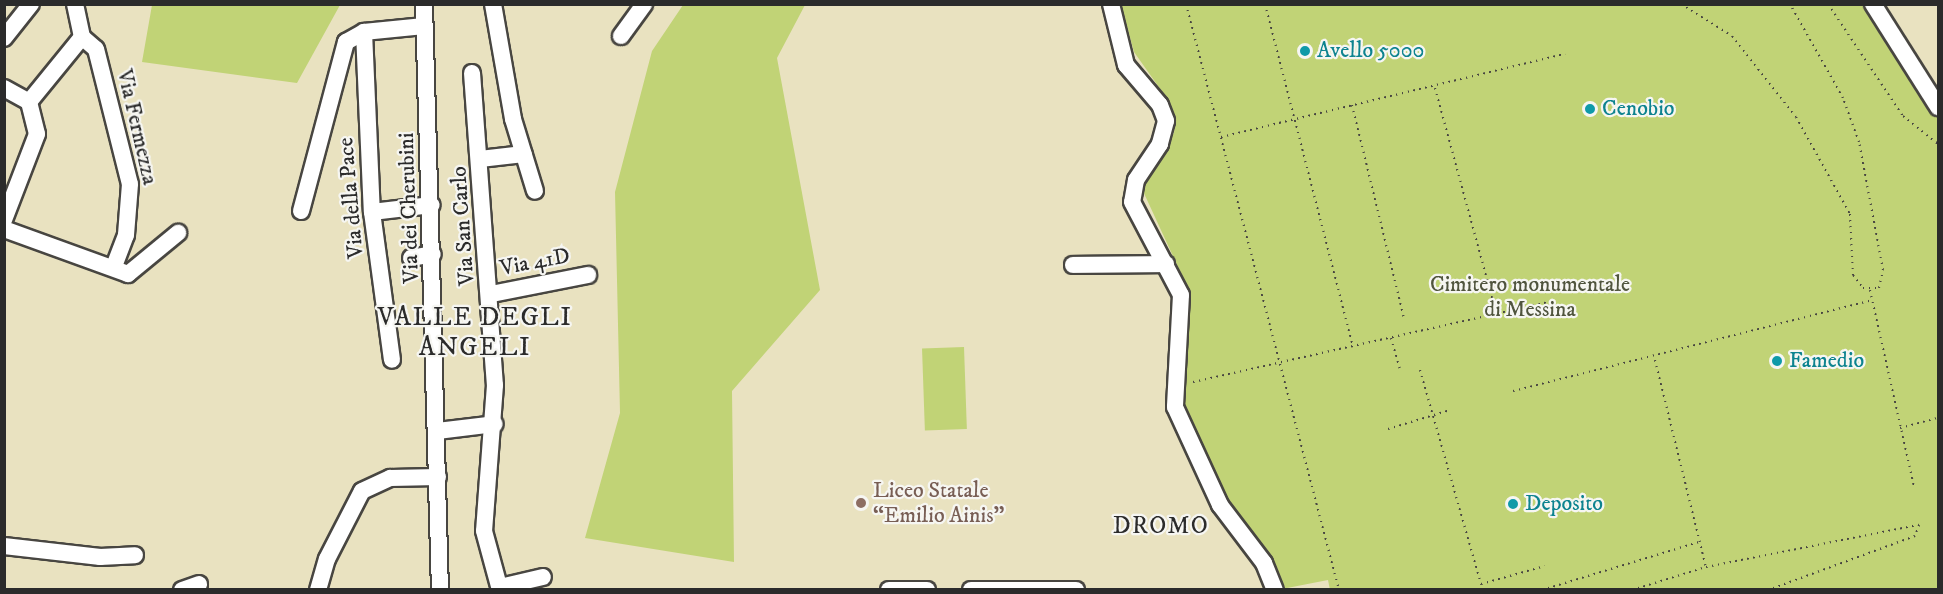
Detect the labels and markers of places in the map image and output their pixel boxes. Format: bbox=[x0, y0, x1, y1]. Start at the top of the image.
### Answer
place label: Avello 5000 bbox=[1317, 38, 1424, 64]
marker: Avello 5000 bbox=[1298, 44, 1312, 58]
place label: Cenobio bbox=[1602, 96, 1675, 122]
marker: Cenobio bbox=[1583, 102, 1597, 116]
place label: Famedio bbox=[1789, 348, 1864, 374]
marker: Famedio bbox=[1770, 354, 1784, 368]
place label: Liceo Statale “Emilio Ainis” bbox=[873, 477, 1004, 528]
place label: Deposito bbox=[1525, 491, 1603, 517]
marker: Liceo Statale “Emilio Ainis” bbox=[854, 496, 868, 510]
marker: Deposito bbox=[1506, 497, 1520, 511]

